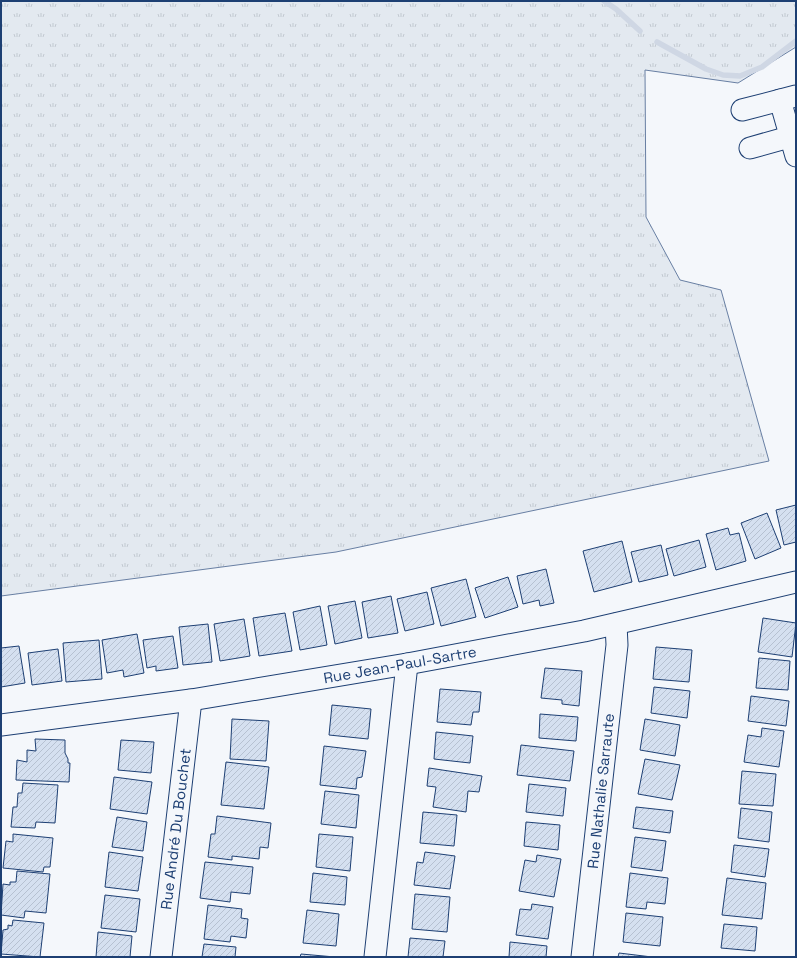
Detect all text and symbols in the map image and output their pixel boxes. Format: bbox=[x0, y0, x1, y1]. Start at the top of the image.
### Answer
street label: Rue Jean-Paul-Sartre bbox=[322, 642, 478, 687]
street label: Rue Nathalie Sarraute bbox=[583, 712, 618, 870]
street label: Rue André Du Bouchet bbox=[156, 747, 195, 911]

